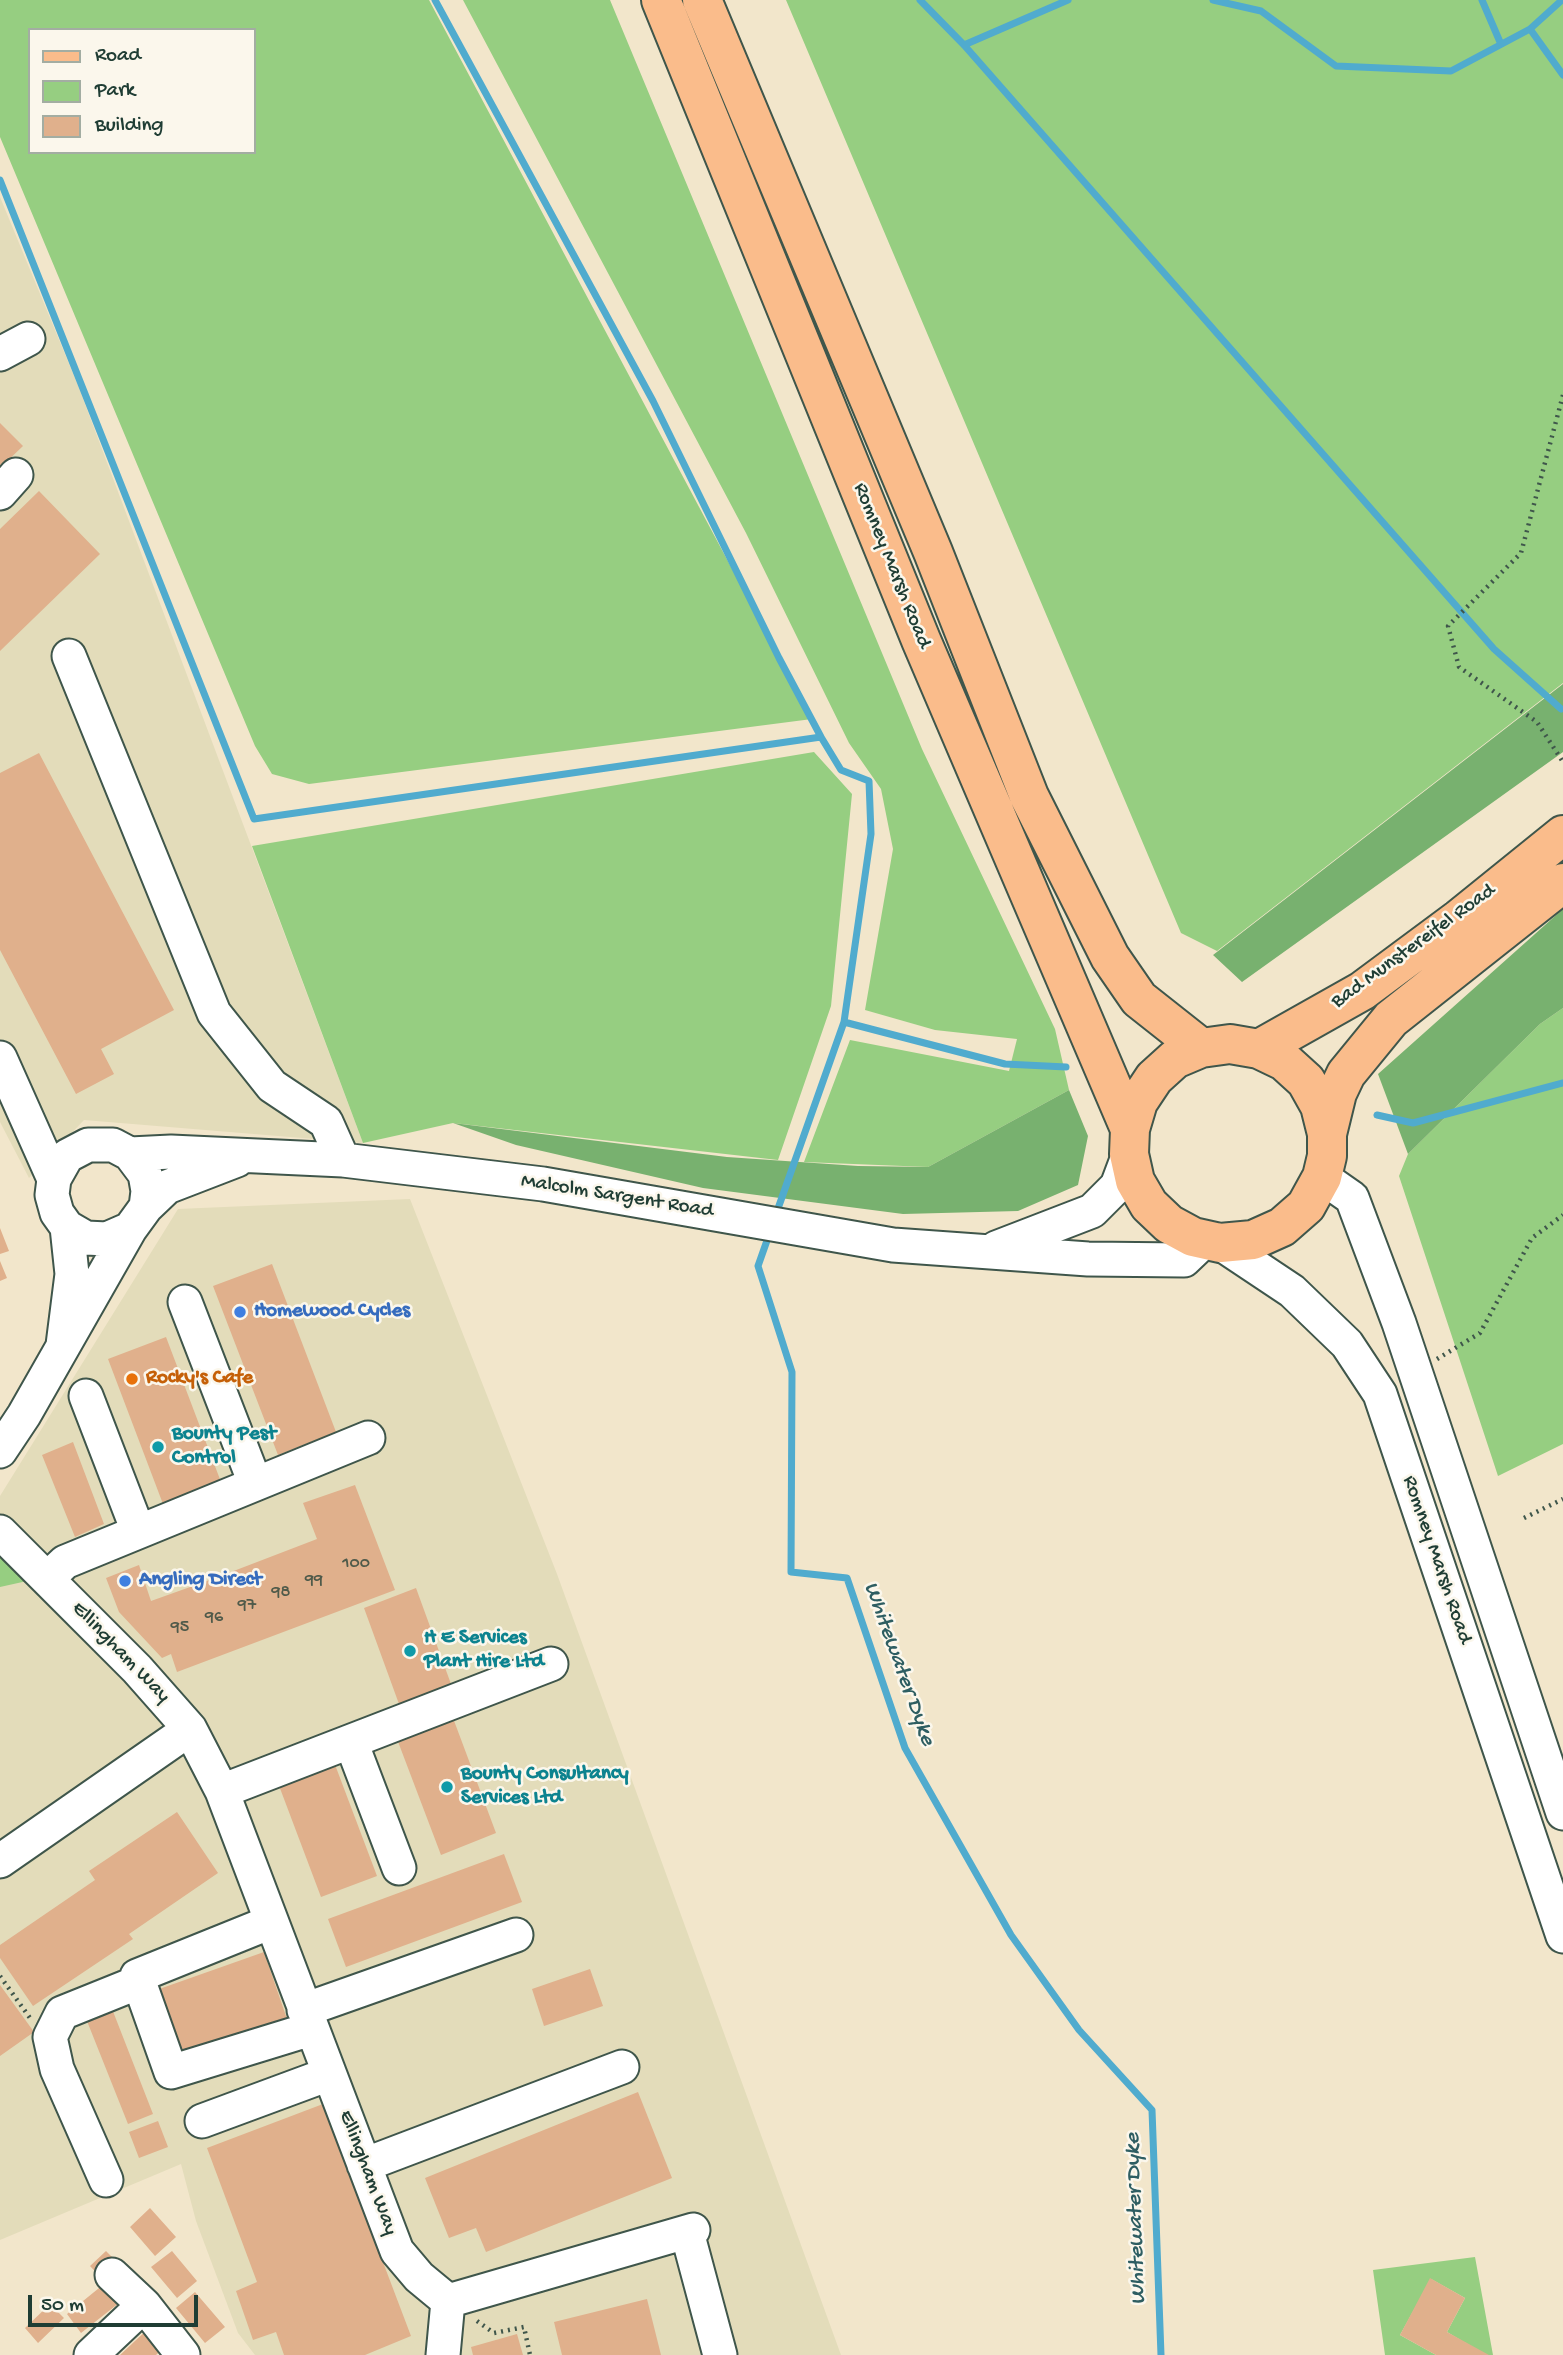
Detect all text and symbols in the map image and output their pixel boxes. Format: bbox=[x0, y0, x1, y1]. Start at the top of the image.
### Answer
legend bbox=[28, 28, 256, 154]
text: Road bbox=[95, 44, 141, 69]
text: Park bbox=[95, 79, 135, 104]
text: Building bbox=[95, 114, 164, 139]
street label: Romney Marsh Road bbox=[846, 479, 936, 653]
street label: Bad Munstereifel Road bbox=[1327, 879, 1501, 1015]
street label: Malcolm Sargent Road bbox=[519, 1169, 715, 1225]
place label: Homewood Cycles bbox=[254, 1299, 410, 1325]
marker: Homewood Cycles bbox=[232, 1304, 248, 1320]
place label: Rocky's Cafe bbox=[146, 1366, 253, 1392]
marker: Rocky's Cafe bbox=[124, 1371, 140, 1387]
place label: Bounty Pest Control bbox=[172, 1422, 276, 1472]
marker: Bounty Pest Control bbox=[150, 1439, 166, 1455]
street label: Romney Marsh Road bbox=[1395, 1472, 1477, 1648]
house number: 100 bbox=[342, 1553, 370, 1575]
place label: Angling Direct bbox=[139, 1568, 262, 1594]
house number: 99 bbox=[305, 1570, 323, 1592]
marker: Angling Direct bbox=[117, 1573, 133, 1589]
water label: Whitewater Dyke bbox=[856, 1578, 940, 1750]
house number: 98 bbox=[272, 1582, 290, 1604]
house number: 97 bbox=[238, 1595, 256, 1617]
street label: Ellingham Way bbox=[65, 1597, 175, 1709]
house number: 96 bbox=[205, 1607, 223, 1629]
house number: 95 bbox=[171, 1617, 189, 1639]
place label: H E Services Plant Hire Ltd bbox=[424, 1626, 544, 1676]
marker: H E Services Plant Hire Ltd bbox=[402, 1643, 418, 1659]
place label: Bounty Consultancy Services Ltd bbox=[461, 1762, 628, 1812]
marker: Bounty Consultancy Services Ltd bbox=[439, 1779, 455, 1795]
street label: Ellingham Way bbox=[332, 2107, 402, 2239]
water label: Whitewater Dyke bbox=[1120, 2133, 1154, 2305]
scale bar bbox=[32, 2282, 201, 2326]
text: 50 m bbox=[41, 2294, 84, 2319]

